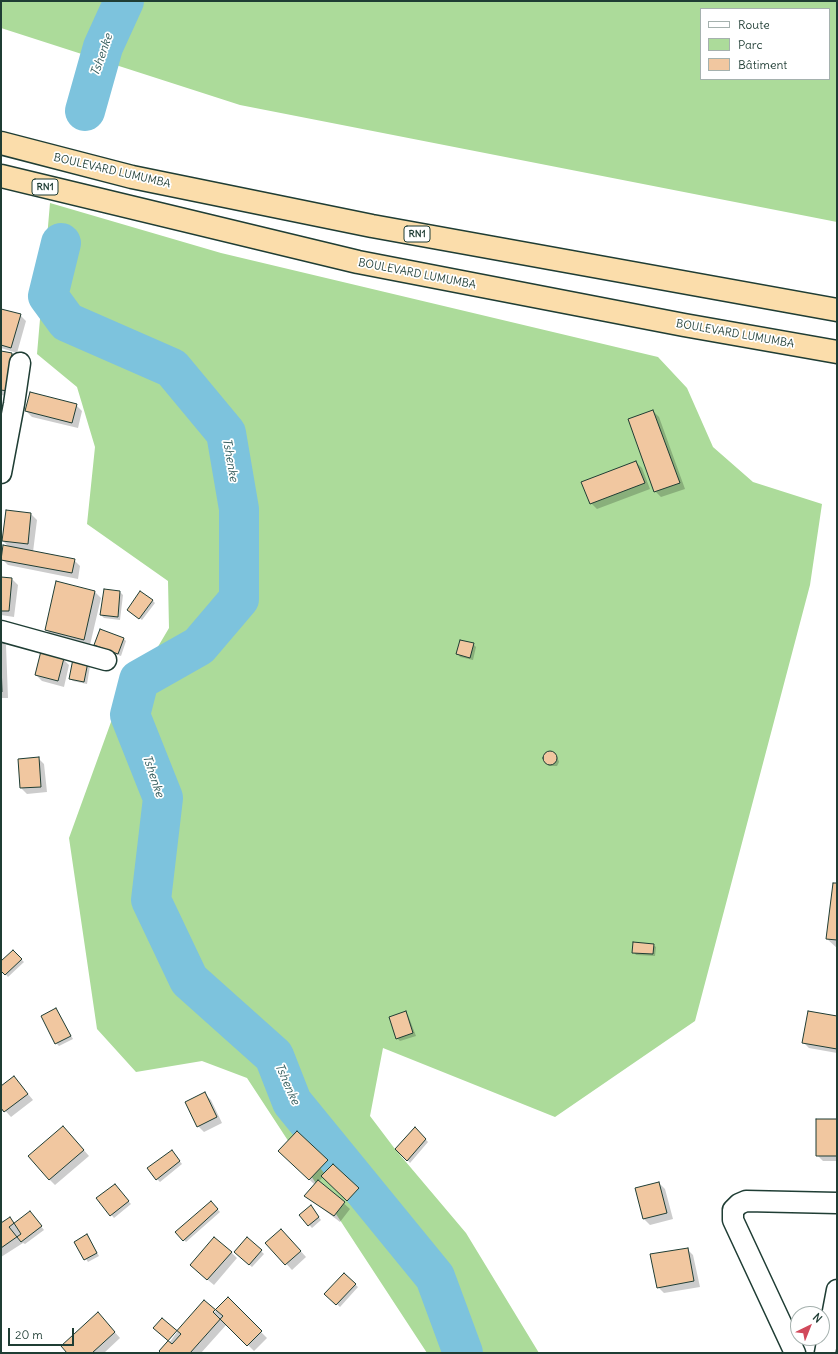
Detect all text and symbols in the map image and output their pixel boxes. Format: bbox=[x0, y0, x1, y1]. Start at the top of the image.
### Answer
legend bbox=[700, 8, 830, 80]
text: Route bbox=[738, 17, 770, 32]
water label: Tshenke bbox=[88, 32, 116, 78]
text: Parc bbox=[738, 37, 763, 52]
text: Bâtiment bbox=[738, 57, 787, 72]
street label: BOULEVARD LUMUMBA bbox=[52, 151, 172, 191]
road number: RN1 bbox=[32, 179, 58, 195]
road number: RN1 bbox=[404, 226, 430, 242]
street label: BOULEVARD LUMUMBA bbox=[357, 256, 477, 292]
street label: BOULEVARD LUMUMBA bbox=[675, 317, 795, 351]
water label: Tshenke bbox=[219, 437, 241, 483]
water label: Tshenke bbox=[139, 753, 167, 799]
water label: Tshenke bbox=[272, 1061, 302, 1107]
north arrow bbox=[790, 1306, 830, 1346]
text: N bbox=[810, 1310, 825, 1326]
scale bar bbox=[10, 1320, 76, 1346]
text: 20 m bbox=[15, 1327, 43, 1342]

